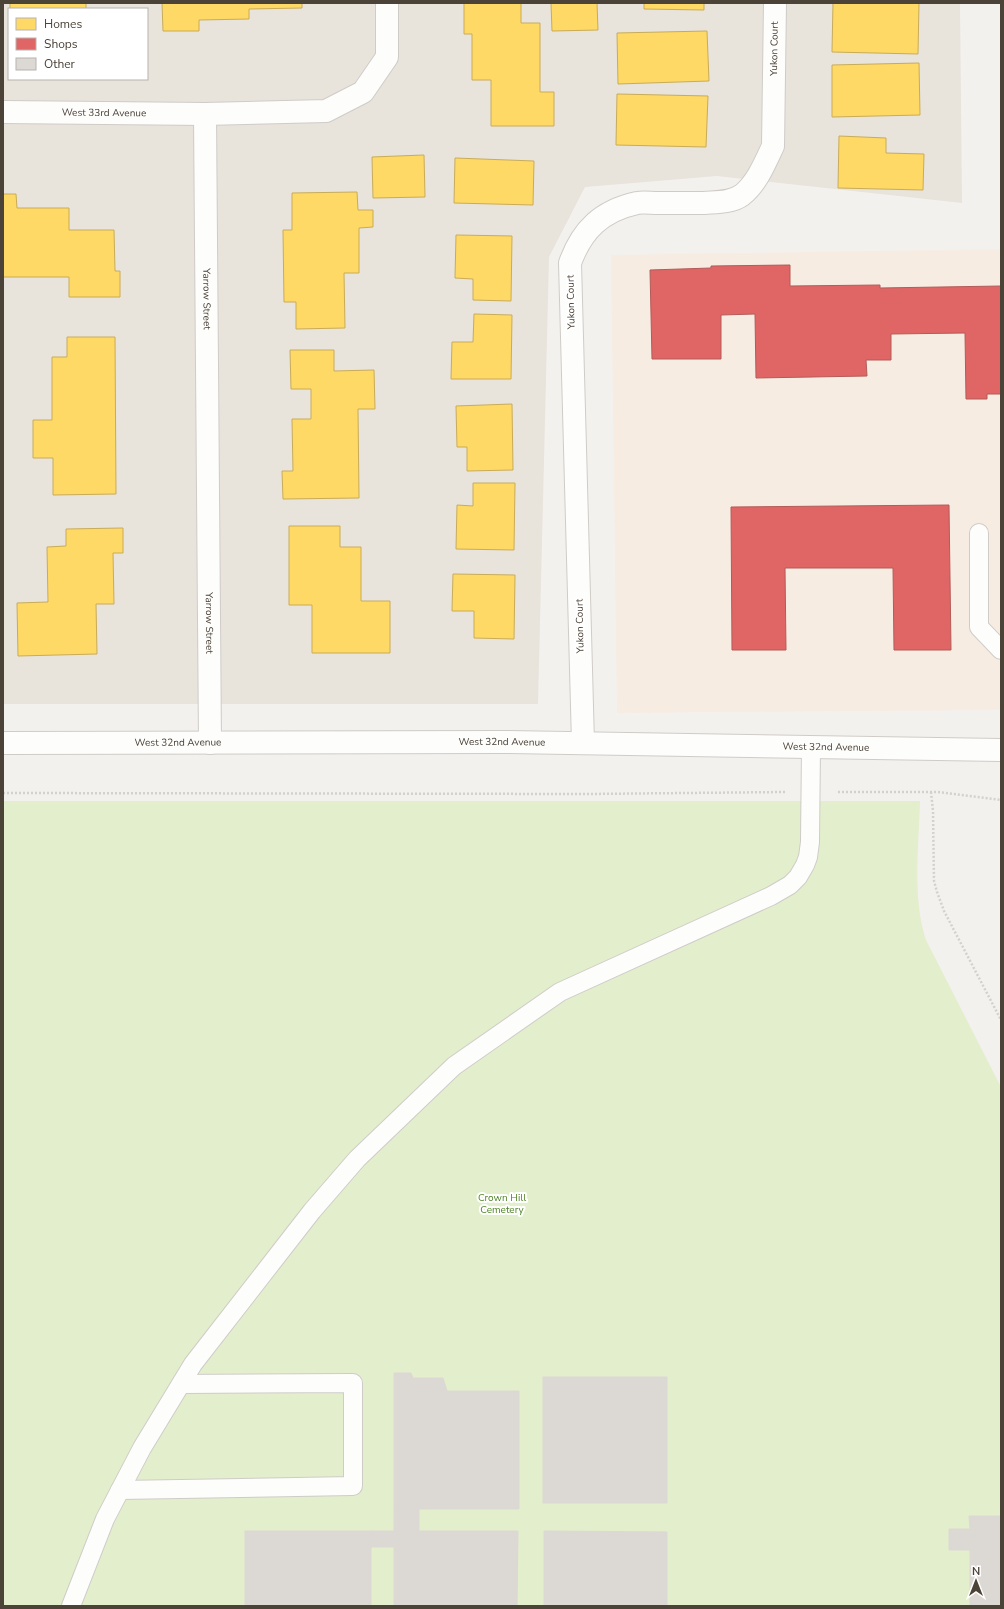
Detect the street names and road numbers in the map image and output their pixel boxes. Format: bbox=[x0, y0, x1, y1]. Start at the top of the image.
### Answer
street label: Yukon Court bbox=[767, 21, 782, 77]
street label: West 33rd Avenue bbox=[62, 106, 146, 120]
street label: Yarrow Street bbox=[199, 267, 214, 330]
street label: Yukon Court bbox=[564, 274, 578, 330]
street label: Yarrow Street bbox=[202, 591, 216, 654]
street label: Yukon Court bbox=[573, 598, 587, 654]
street label: West 32nd Avenue bbox=[459, 735, 546, 750]
street label: West 32nd Avenue bbox=[135, 736, 221, 750]
street label: West 32nd Avenue bbox=[782, 739, 869, 755]

